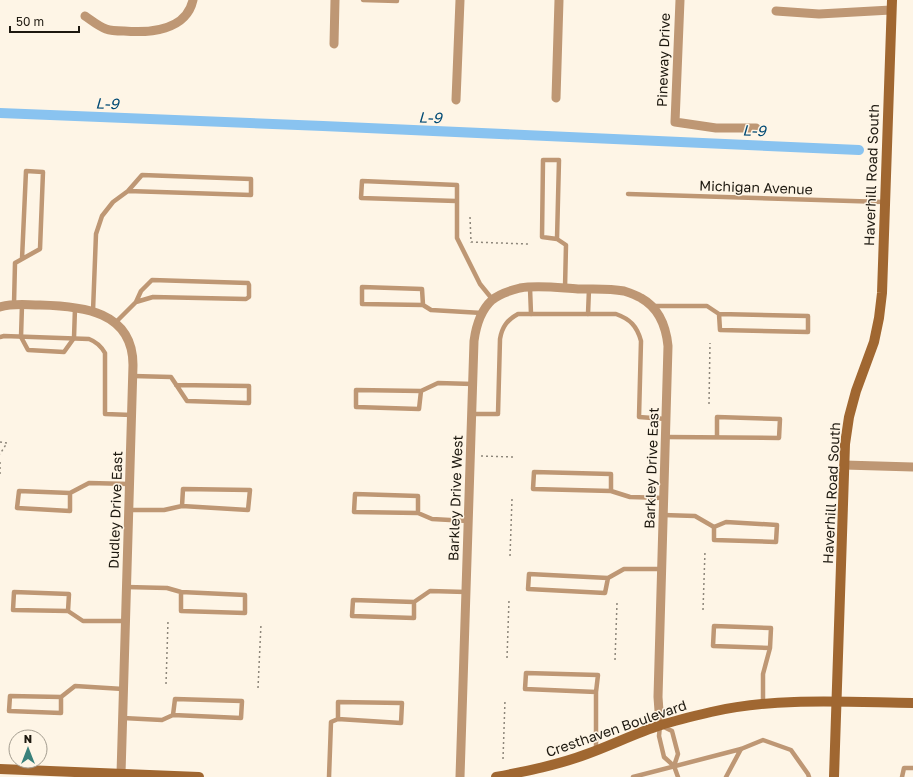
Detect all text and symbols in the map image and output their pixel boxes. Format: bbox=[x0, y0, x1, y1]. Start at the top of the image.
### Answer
scale bar bbox=[10, 8, 79, 34]
street label: Pineway Drive bbox=[653, 13, 673, 107]
text: 50 m bbox=[16, 14, 44, 29]
water label: L-9 bbox=[95, 94, 121, 112]
street label: Haverhill Road South bbox=[860, 104, 882, 246]
water label: L-9 bbox=[418, 108, 444, 126]
water label: L-9 bbox=[742, 121, 768, 139]
street label: Michigan Avenue bbox=[699, 177, 813, 197]
street label: Barkley Drive East bbox=[640, 407, 662, 529]
street label: Haverhill Road South bbox=[819, 422, 843, 564]
street label: Barkley Drive West bbox=[444, 435, 466, 561]
street label: Dudley Drive East bbox=[104, 451, 126, 569]
street label: Cresthaven Boulevard bbox=[543, 696, 689, 760]
north arrow bbox=[8, 729, 48, 769]
text: N bbox=[24, 732, 32, 745]

